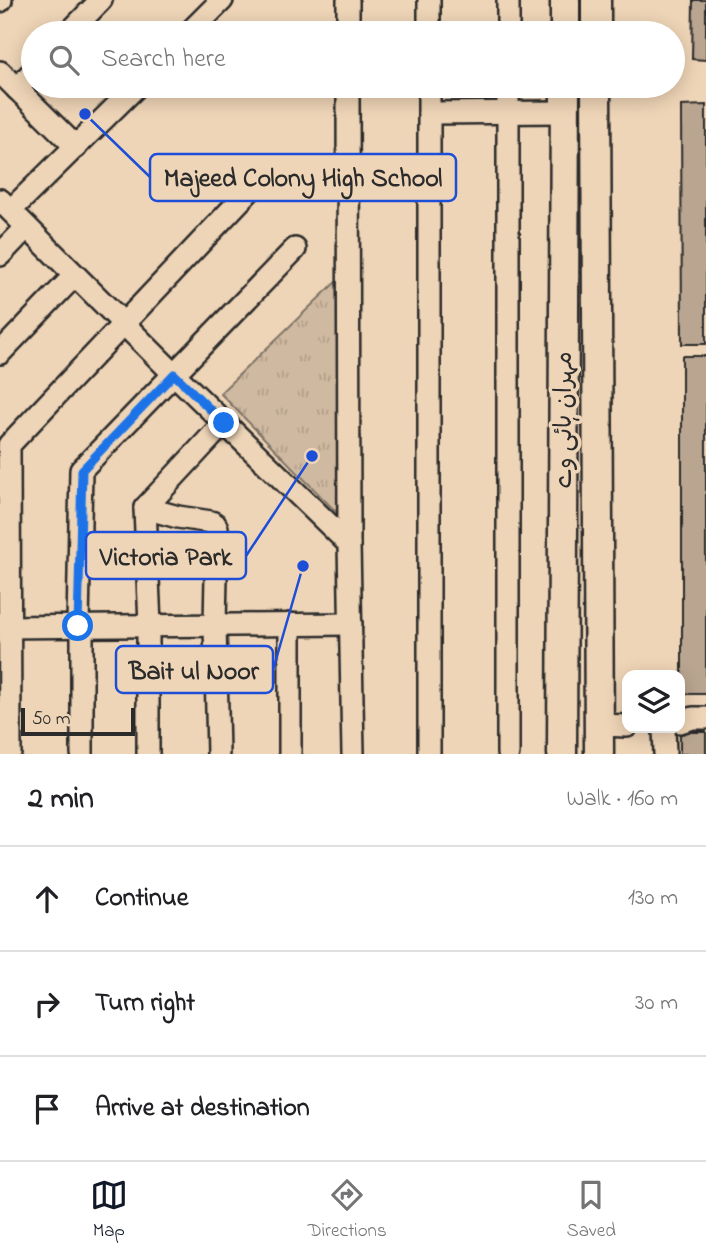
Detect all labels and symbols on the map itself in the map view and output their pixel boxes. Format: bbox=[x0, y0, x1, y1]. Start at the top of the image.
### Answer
callout: Majeed Colony High School bbox=[150, 154, 456, 201]
text: Majeed Colony High School bbox=[164, 161, 442, 200]
street label: مہران ہائی وے bbox=[548, 351, 583, 489]
route end bbox=[208, 407, 239, 438]
callout: Victoria Park bbox=[86, 532, 246, 579]
text: Victoria Park bbox=[99, 540, 233, 578]
route start bbox=[62, 610, 93, 641]
callout: Bait ul Noor bbox=[116, 646, 273, 693]
text: Bait ul Noor bbox=[128, 654, 260, 692]
scale bar bbox=[21, 705, 135, 737]

